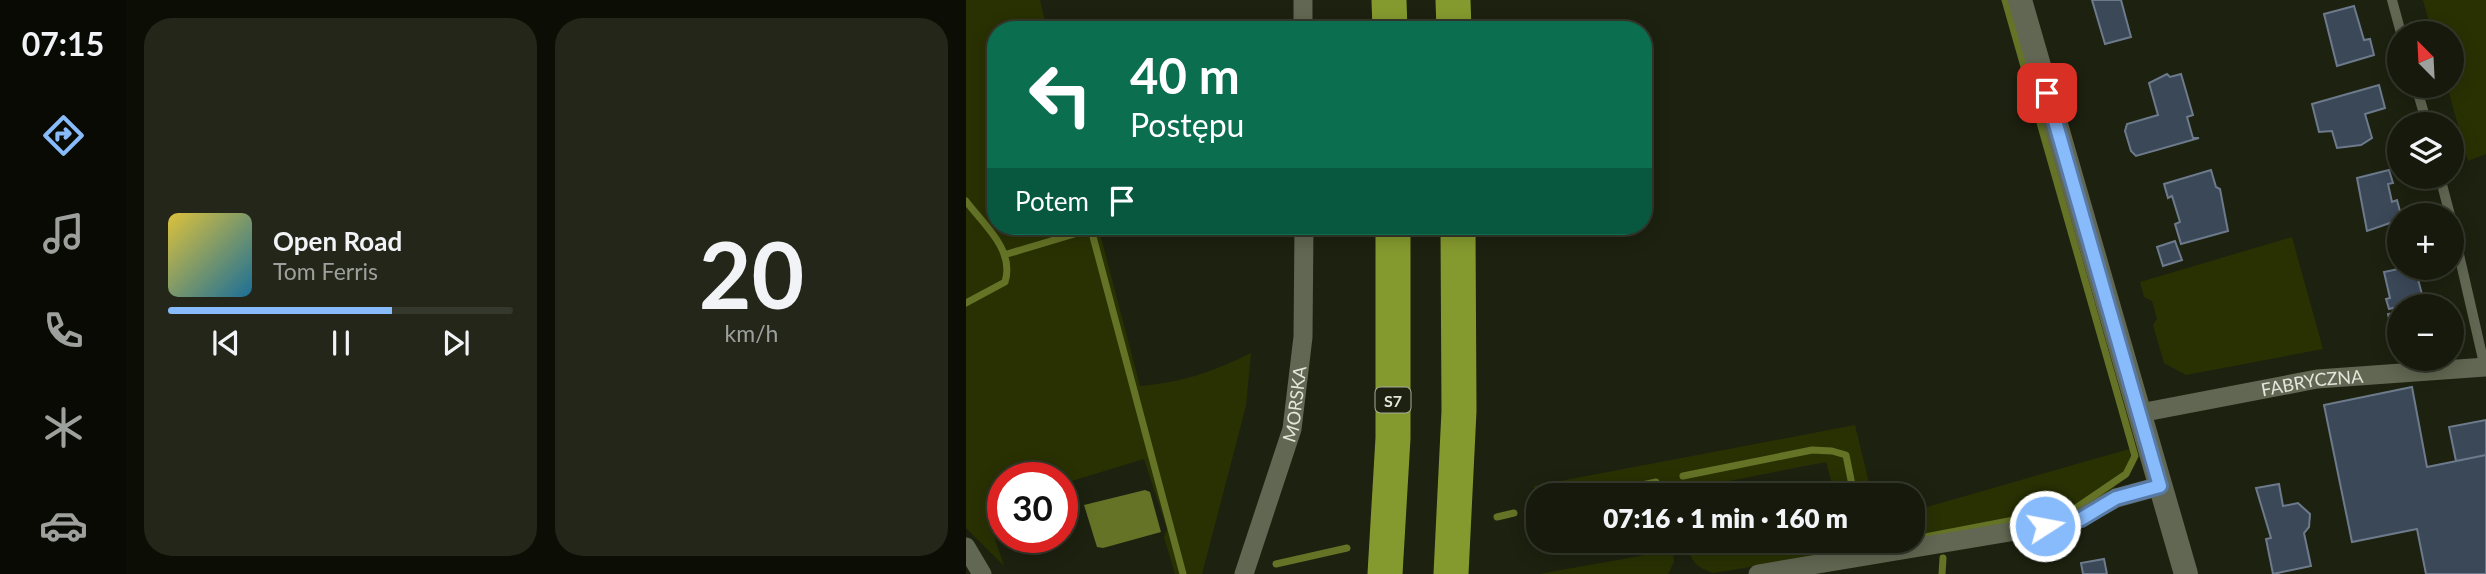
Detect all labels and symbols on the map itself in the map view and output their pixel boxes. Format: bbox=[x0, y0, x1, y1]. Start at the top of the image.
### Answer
north arrow bbox=[2387, 21, 2464, 98]
pin bbox=[2017, 63, 2077, 123]
street label: MORSKA bbox=[1278, 364, 1311, 445]
street label: FABRYCZNA bbox=[2259, 365, 2365, 401]
road number: S7 bbox=[1376, 388, 1410, 412]
speed limit sign: 30 bbox=[987, 462, 1078, 553]
position arrow bbox=[2008, 489, 2082, 563]

